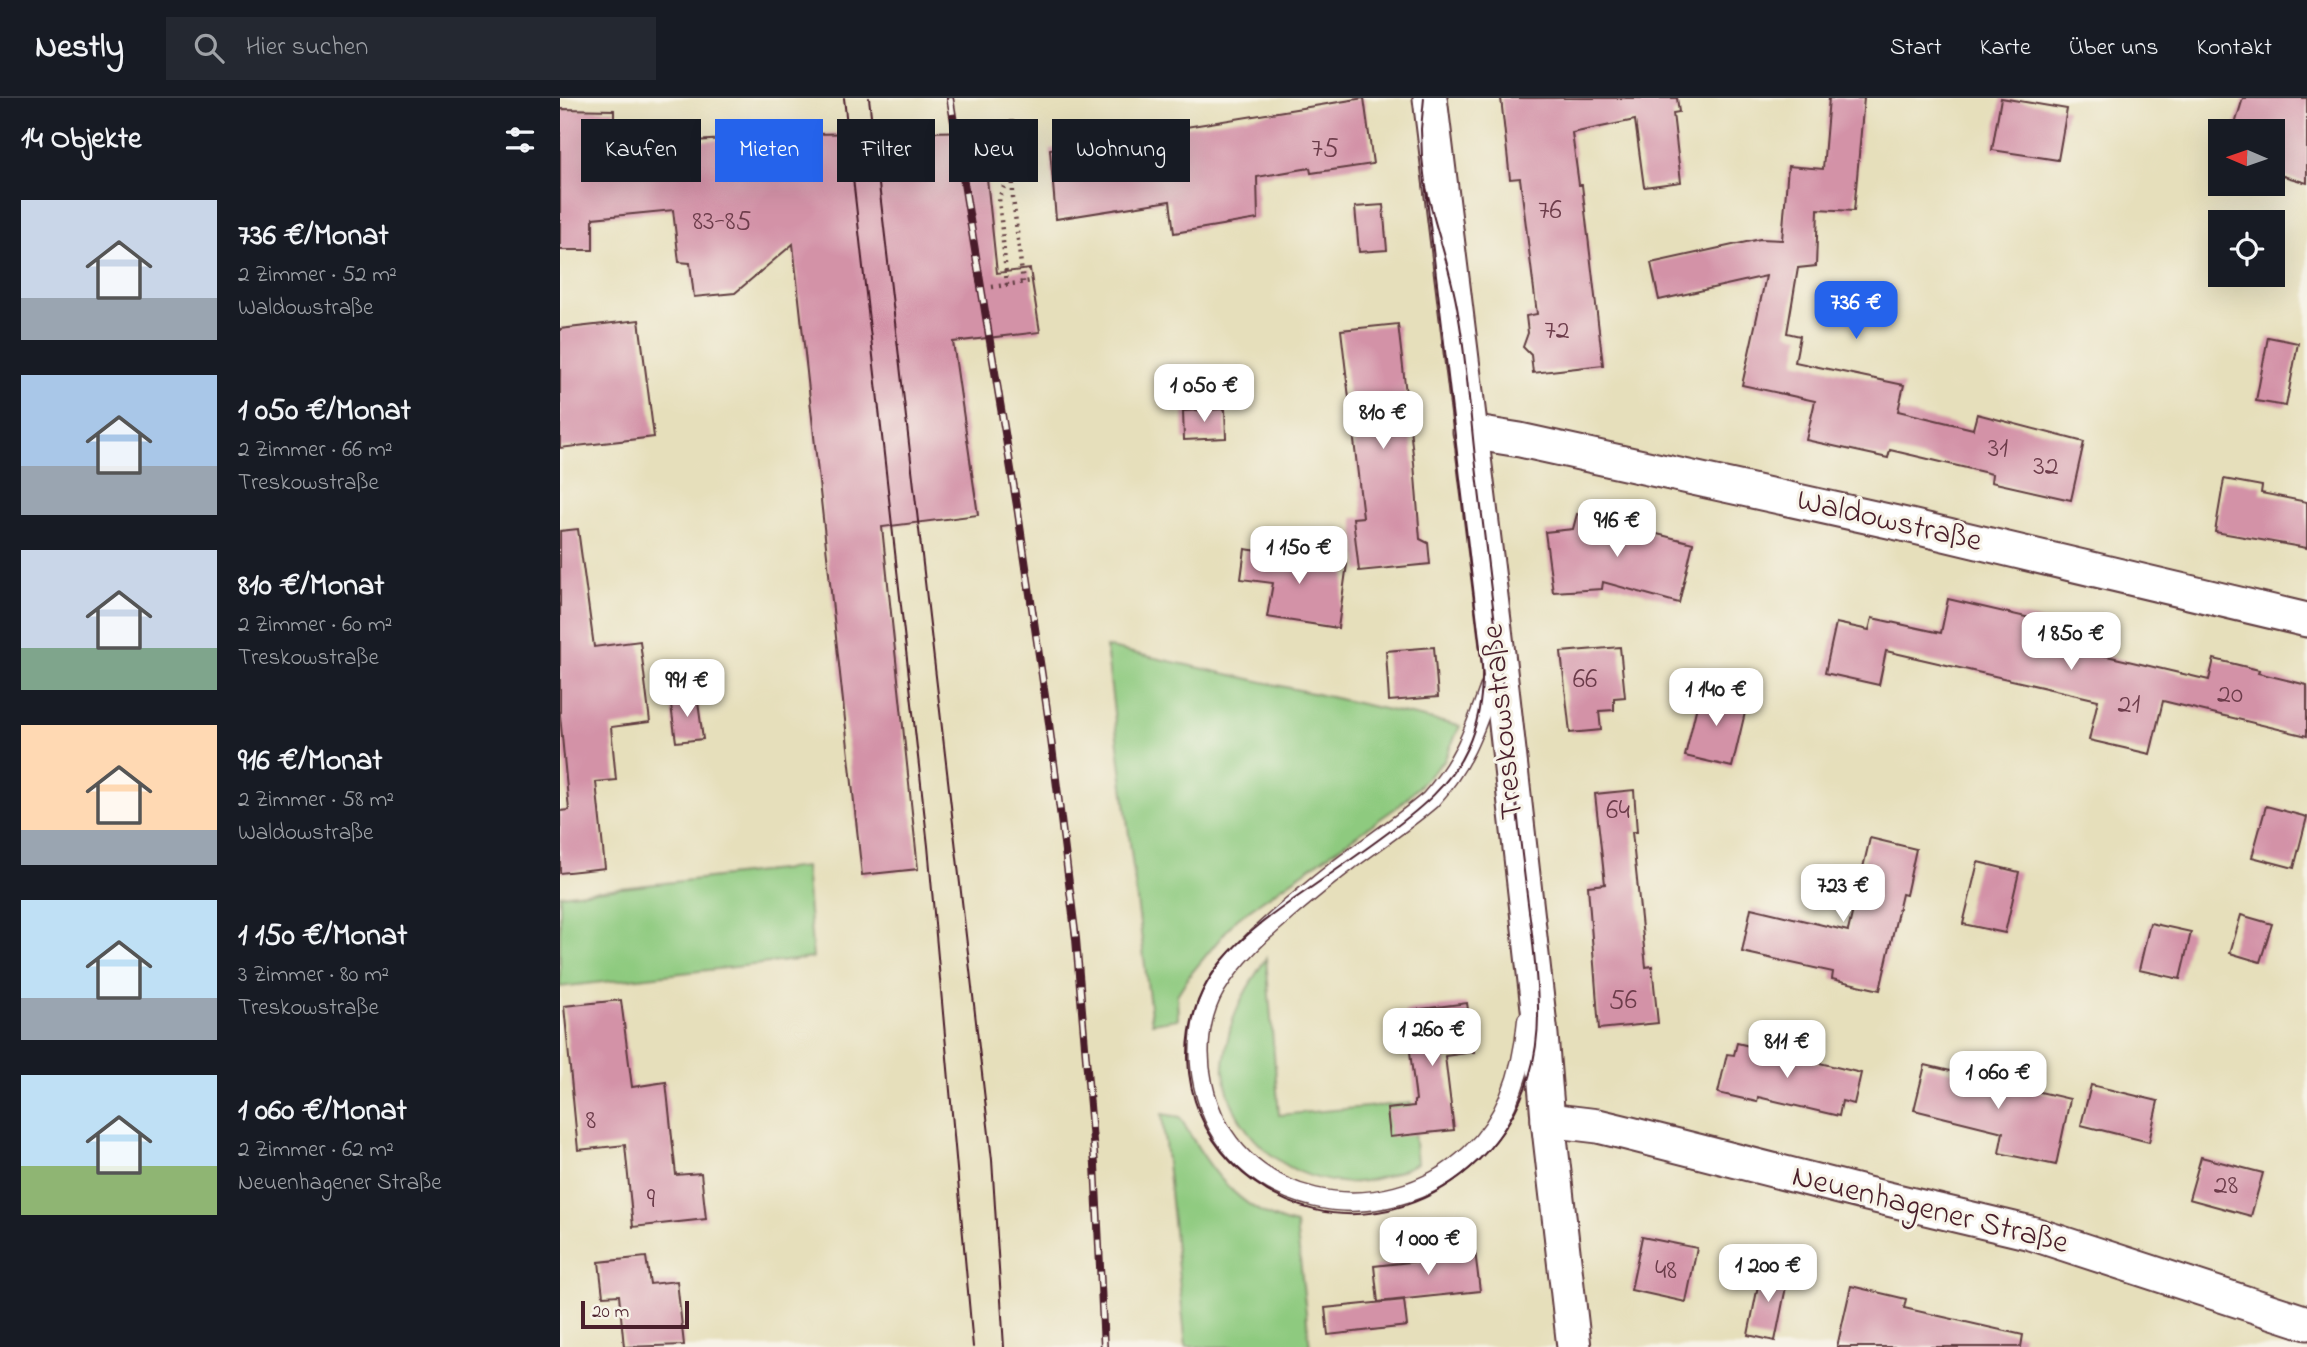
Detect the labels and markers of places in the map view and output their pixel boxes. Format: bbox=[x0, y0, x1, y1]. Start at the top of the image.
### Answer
pin: 736 € bbox=[1807, 282, 1905, 341]
pin: 1 050 € bbox=[1139, 364, 1269, 424]
pin: 810 € bbox=[1334, 392, 1432, 451]
pin: 916 € bbox=[1568, 500, 1666, 559]
pin: 1 150 € bbox=[1234, 526, 1364, 586]
pin: 1 850 € bbox=[2006, 612, 2136, 672]
pin: 991 € bbox=[638, 660, 736, 719]
pin: 1 140 € bbox=[1651, 668, 1781, 728]
pin: 723 € bbox=[1794, 864, 1892, 924]
pin: 1 260 € bbox=[1367, 1009, 1497, 1068]
pin: 811 € bbox=[1738, 1020, 1836, 1080]
pin: 1 060 € bbox=[1933, 1052, 2063, 1111]
pin: 1 000 € bbox=[1363, 1218, 1493, 1277]
pin: 1 200 € bbox=[1703, 1244, 1833, 1304]

